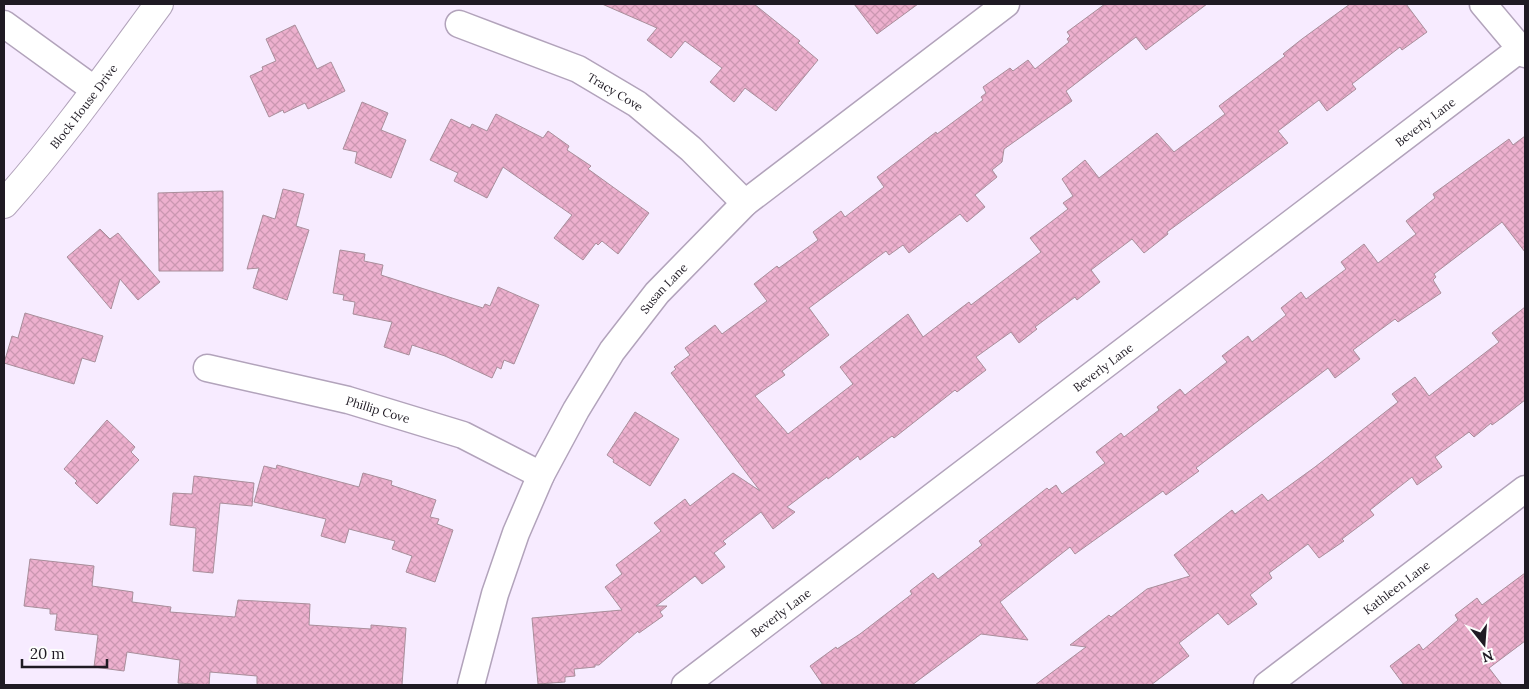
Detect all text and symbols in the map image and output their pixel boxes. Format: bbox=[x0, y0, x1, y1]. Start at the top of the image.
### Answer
street label: Block House Drive bbox=[46, 60, 120, 151]
street label: Tracy Cove bbox=[585, 69, 647, 114]
street label: Beverly Lane bbox=[1392, 94, 1458, 149]
street label: Susan Lane bbox=[636, 259, 690, 316]
street label: Beverly Lane bbox=[1070, 339, 1136, 395]
street label: Phillip Cove bbox=[344, 392, 412, 426]
street label: Kathleen Lane bbox=[1360, 557, 1433, 617]
street label: Beverly Lane bbox=[747, 584, 814, 640]
north arrow bbox=[1459, 619, 1509, 669]
scale bar bbox=[22, 636, 108, 668]
text: 20 m bbox=[30, 644, 65, 663]
text: N bbox=[1480, 646, 1496, 667]

